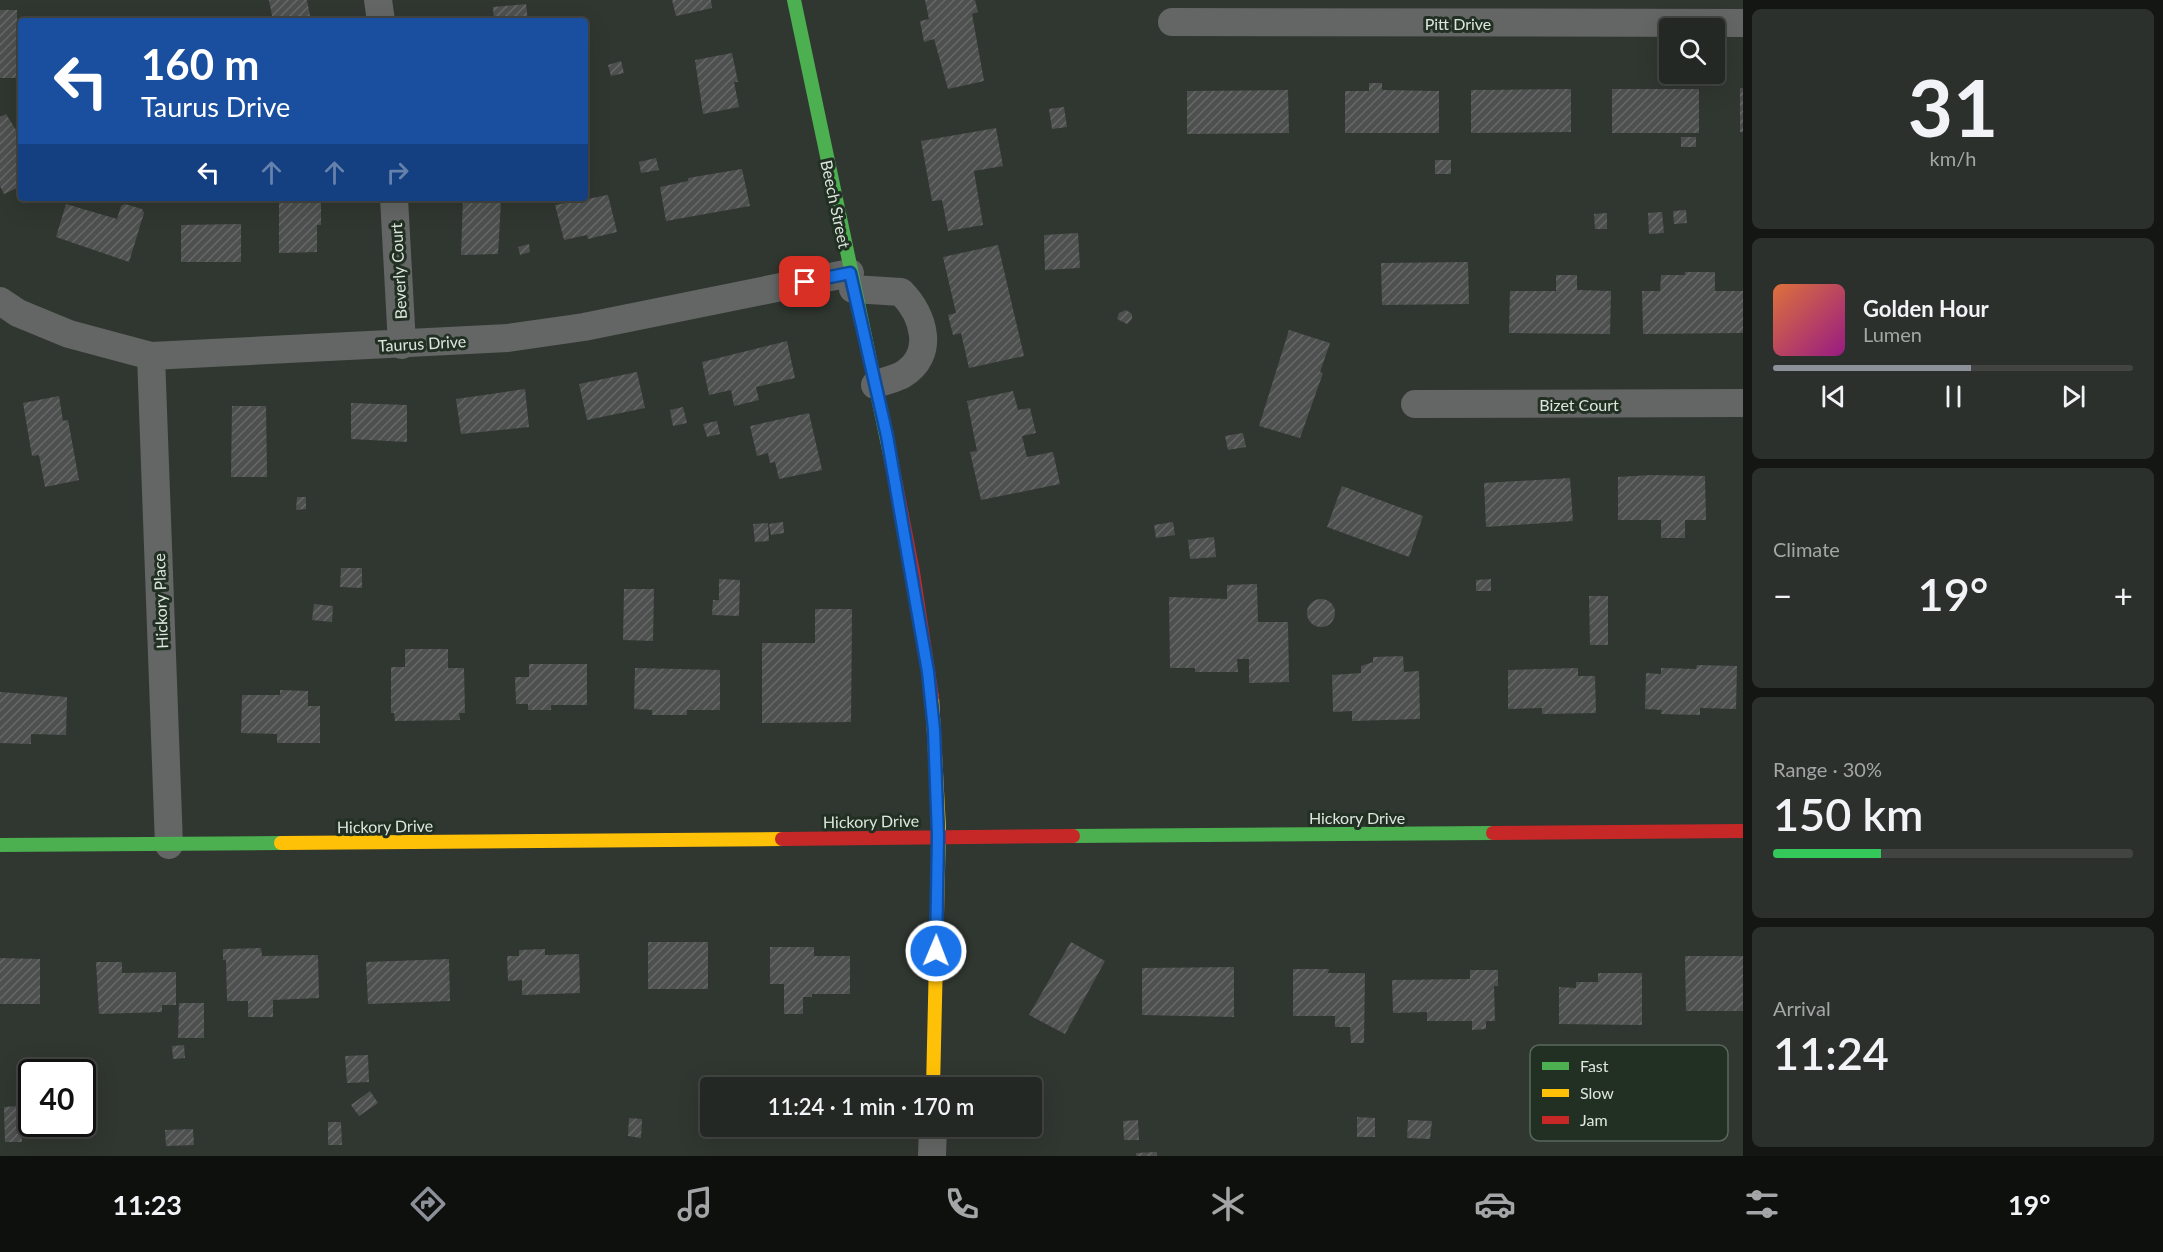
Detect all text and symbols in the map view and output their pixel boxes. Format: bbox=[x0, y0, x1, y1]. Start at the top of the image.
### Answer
street label: Pitt Drive bbox=[1425, 14, 1491, 33]
map controls bbox=[1659, 18, 1725, 84]
button: search bbox=[1659, 18, 1725, 84]
text: 160 m bbox=[141, 39, 259, 89]
icon: left bbox=[42, 42, 120, 120]
text: 31 bbox=[1908, 60, 1998, 154]
text: Taurus Drive bbox=[141, 90, 290, 123]
text: km/h bbox=[1930, 146, 1976, 170]
icon: left bbox=[192, 156, 225, 189]
icon: ahead bbox=[255, 156, 288, 189]
icon: ahead bbox=[318, 156, 351, 189]
icon: right bbox=[381, 156, 414, 189]
street label: Beech Street bbox=[817, 158, 855, 250]
street label: Beverly Court bbox=[386, 222, 410, 320]
pin bbox=[779, 256, 830, 307]
icon: arrive bbox=[788, 265, 821, 298]
text: Golden Hour bbox=[1863, 295, 1989, 322]
text: Lumen bbox=[1863, 322, 1922, 346]
street label: Taurus Drive bbox=[377, 331, 467, 355]
icon: previous bbox=[1817, 380, 1850, 413]
icon: pause bbox=[1937, 380, 1970, 413]
icon: next bbox=[2057, 380, 2090, 413]
street label: Bizet Court bbox=[1539, 395, 1619, 414]
text: Climate bbox=[1773, 537, 1840, 561]
street label: Hickory Place bbox=[149, 553, 171, 649]
text: 19° bbox=[1918, 567, 1988, 621]
text: − bbox=[1773, 575, 1792, 615]
text: + bbox=[2114, 575, 2133, 615]
text: Range · 30% bbox=[1773, 757, 1882, 781]
text: 150 km bbox=[1773, 787, 1923, 841]
street label: Hickory Drive bbox=[1309, 808, 1405, 827]
street label: Hickory Drive bbox=[823, 811, 919, 831]
street label: Hickory Drive bbox=[337, 816, 433, 836]
position arrow bbox=[904, 919, 968, 983]
text: Arrival bbox=[1773, 996, 1831, 1020]
text: 11:24 bbox=[1773, 1026, 1889, 1080]
legend bbox=[1530, 1045, 1728, 1141]
text: Fast bbox=[1580, 1056, 1609, 1075]
speed limit sign: 40 bbox=[18, 1059, 96, 1137]
text: Slow bbox=[1580, 1083, 1614, 1102]
text: 11:24 · 1 min · 170 m bbox=[768, 1093, 974, 1120]
text: Jam bbox=[1580, 1110, 1608, 1129]
icon: directions bbox=[407, 1183, 449, 1225]
icon: music bbox=[674, 1183, 716, 1225]
icon: phone bbox=[941, 1183, 983, 1225]
icon: climate bbox=[1207, 1183, 1249, 1225]
icon: car bbox=[1474, 1183, 1516, 1225]
icon: filters bbox=[1741, 1183, 1783, 1225]
text: 11:23 bbox=[112, 1188, 182, 1221]
text: 19° bbox=[2008, 1188, 2050, 1221]

